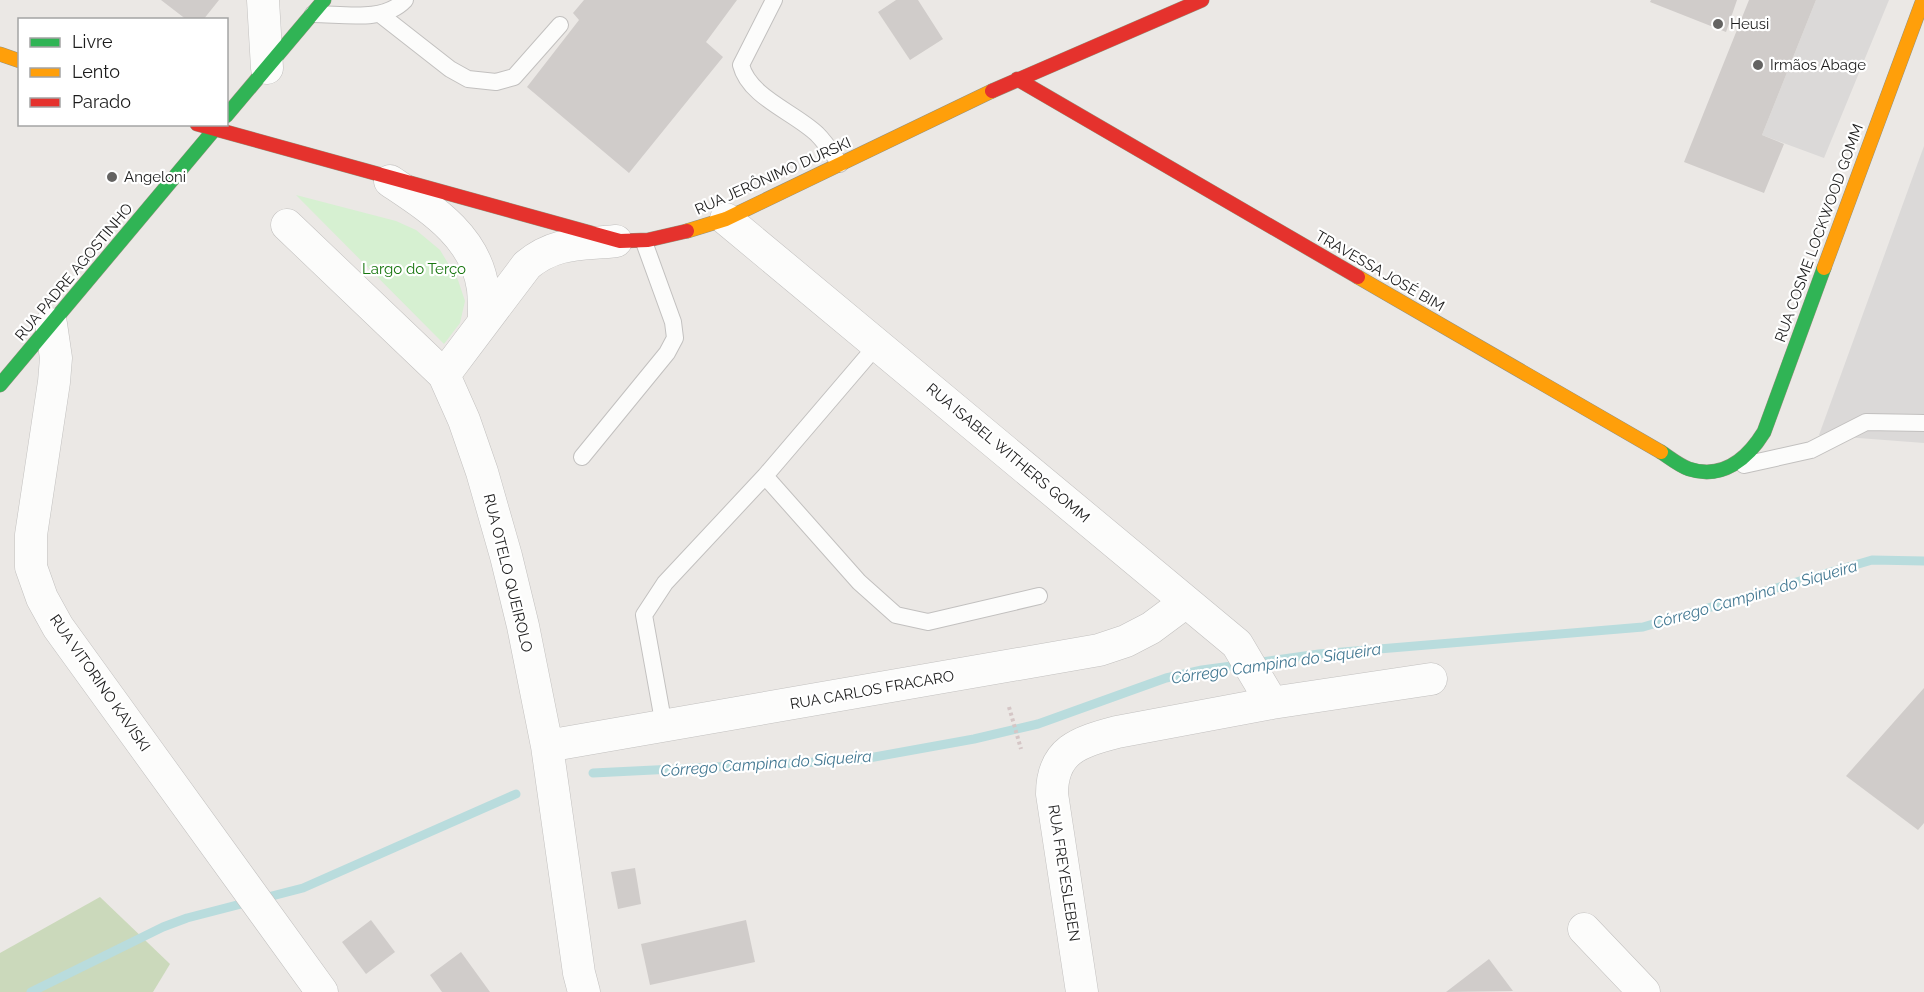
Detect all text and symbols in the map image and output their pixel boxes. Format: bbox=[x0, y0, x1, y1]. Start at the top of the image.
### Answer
place label: Heusi bbox=[1730, 15, 1769, 33]
marker: Heusi bbox=[1711, 17, 1725, 31]
legend bbox=[18, 18, 228, 126]
text: Livre bbox=[72, 31, 113, 52]
place label: Irmãos Abage bbox=[1770, 56, 1866, 74]
marker: Irmãos Abage bbox=[1751, 58, 1765, 72]
text: Lento bbox=[72, 61, 120, 82]
text: Parado bbox=[72, 91, 131, 112]
street label: RUA COSME LOCKWOOD GOMM bbox=[1771, 121, 1867, 345]
street label: RUA JERÔNIMO DURSKI bbox=[692, 133, 854, 219]
place label: Angeloni bbox=[124, 168, 186, 186]
marker: Angeloni bbox=[105, 170, 119, 184]
street label: RUA PADRE AGOSTINHO bbox=[11, 200, 137, 344]
street label: TRAVESSA JOSÉ BIM bbox=[1312, 227, 1448, 315]
park label: Largo do Terço bbox=[362, 260, 466, 278]
street label: RUA ISABEL WITHERS GOMM bbox=[923, 379, 1093, 527]
street label: RUA OTELO QUEIROLO bbox=[480, 492, 536, 654]
water label: Córrego Campina do Siqueira bbox=[1651, 556, 1860, 633]
street label: RUA VITORINO KAVISKI bbox=[46, 611, 154, 755]
water label: Córrego Campina do Siqueira bbox=[1170, 639, 1383, 688]
street label: RUA CARLOS FRACARO bbox=[788, 667, 956, 713]
water label: Córrego Campina do Siqueira bbox=[660, 747, 873, 780]
street label: RUA FREYESLEBEN bbox=[1044, 803, 1084, 943]

